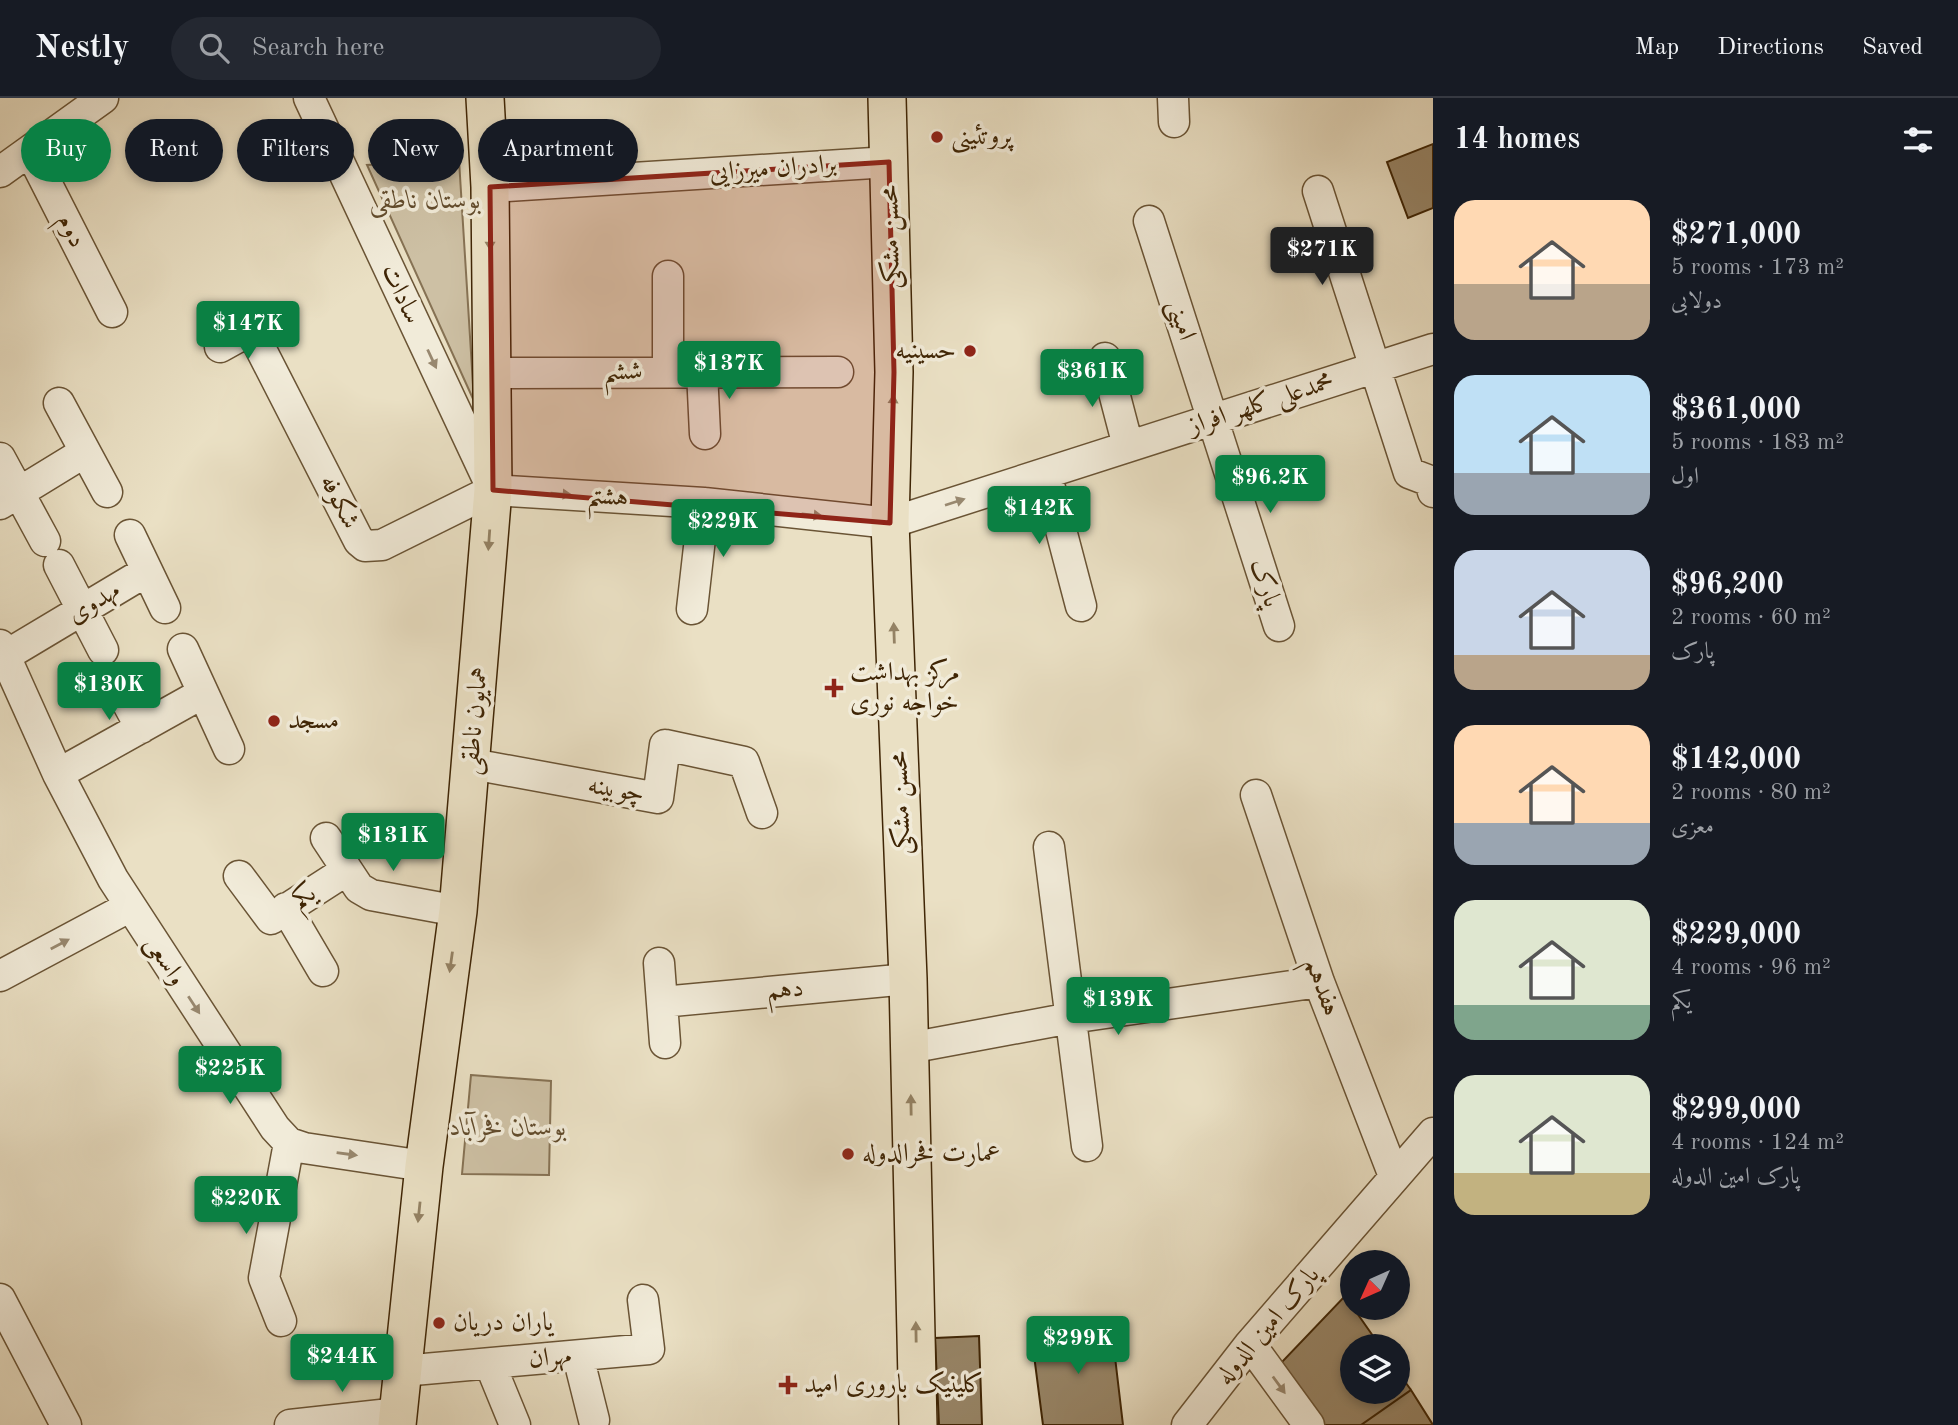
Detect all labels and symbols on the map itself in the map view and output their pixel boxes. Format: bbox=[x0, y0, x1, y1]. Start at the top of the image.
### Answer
place label: پروتئینی bbox=[951, 124, 1014, 154]
marker: پروتئینی bbox=[929, 129, 945, 145]
street label: برادران میرزایی bbox=[709, 152, 838, 188]
street label: محسن مشکی bbox=[876, 185, 908, 289]
park label: بوستان ناطقی bbox=[369, 188, 481, 218]
street label: دوم bbox=[45, 210, 90, 256]
pin: $271K bbox=[1273, 228, 1371, 287]
one-way arrow bbox=[484, 229, 496, 251]
street label: سادات bbox=[376, 260, 426, 328]
street label: امینی bbox=[1158, 296, 1200, 345]
pin: $147K bbox=[199, 302, 297, 361]
place label: حسینیه bbox=[895, 338, 956, 365]
pin: $137K bbox=[680, 342, 778, 401]
marker: حسینیه bbox=[962, 343, 978, 359]
one-way arrow bbox=[426, 349, 438, 369]
pin: $361K bbox=[1043, 350, 1141, 409]
street label: ششم bbox=[603, 359, 643, 396]
street label: محمدعلی کلهر افراز bbox=[1182, 367, 1338, 444]
one-way arrow bbox=[887, 394, 899, 416]
pin: $96.2K bbox=[1213, 456, 1327, 515]
street label: شکوفه bbox=[313, 470, 365, 534]
street label: هشتم bbox=[586, 483, 629, 522]
pin: $142K bbox=[990, 486, 1088, 546]
one-way arrow bbox=[550, 489, 572, 500]
one-way arrow bbox=[944, 496, 965, 507]
pin: $229K bbox=[674, 500, 772, 559]
one-way arrow bbox=[802, 510, 824, 521]
one-way arrow bbox=[483, 530, 494, 552]
street label: پارک bbox=[1241, 556, 1285, 612]
street label: مهدوی bbox=[63, 577, 126, 630]
one-way arrow bbox=[889, 621, 900, 643]
place label: مرکز بهداشت خواجه نوری bbox=[850, 658, 960, 718]
pin: $130K bbox=[60, 662, 158, 722]
street label: همایون ناطقی bbox=[457, 666, 497, 777]
marker: مرکز بهداشت خواجه نوری bbox=[824, 678, 844, 698]
place label: مسجد bbox=[288, 708, 339, 734]
marker: مسجد bbox=[266, 713, 282, 729]
street label: محسن مشکی bbox=[885, 750, 919, 855]
street label: چوبینه bbox=[585, 772, 646, 810]
pin: $131K bbox=[344, 814, 442, 873]
street label: یکم bbox=[286, 877, 328, 923]
street label: واسعی bbox=[137, 931, 191, 992]
one-way arrow bbox=[50, 938, 70, 949]
one-way arrow bbox=[446, 951, 457, 973]
street label: هفدهم bbox=[1290, 955, 1344, 1023]
street label: دهم bbox=[765, 975, 805, 1015]
pin: $139K bbox=[1069, 978, 1167, 1037]
one-way arrow bbox=[187, 996, 201, 1014]
pin: $225K bbox=[181, 1046, 279, 1106]
one-way arrow bbox=[905, 1094, 916, 1116]
park label: بوستان فخرآباد bbox=[449, 1111, 567, 1143]
place label: عمارت فخرالدوله bbox=[862, 1140, 1001, 1169]
marker: عمارت فخرالدوله bbox=[840, 1146, 856, 1162]
one-way arrow bbox=[336, 1149, 358, 1160]
pin: $220K bbox=[197, 1176, 295, 1236]
one-way arrow bbox=[413, 1201, 424, 1223]
north arrow bbox=[1340, 1250, 1410, 1320]
street label: پارک امین الدوله bbox=[1211, 1261, 1328, 1393]
place label: یاران دریان bbox=[453, 1310, 555, 1337]
marker: یاران دریان bbox=[431, 1315, 447, 1331]
pin: $299K bbox=[1029, 1316, 1127, 1376]
one-way arrow bbox=[910, 1321, 922, 1343]
pin: $244K bbox=[293, 1334, 391, 1394]
street label: مهران bbox=[527, 1343, 573, 1375]
place label: کلینیک باروری امید bbox=[804, 1370, 984, 1399]
marker: کلینیک باروری امید bbox=[778, 1375, 798, 1395]
one-way arrow bbox=[1272, 1376, 1286, 1394]

